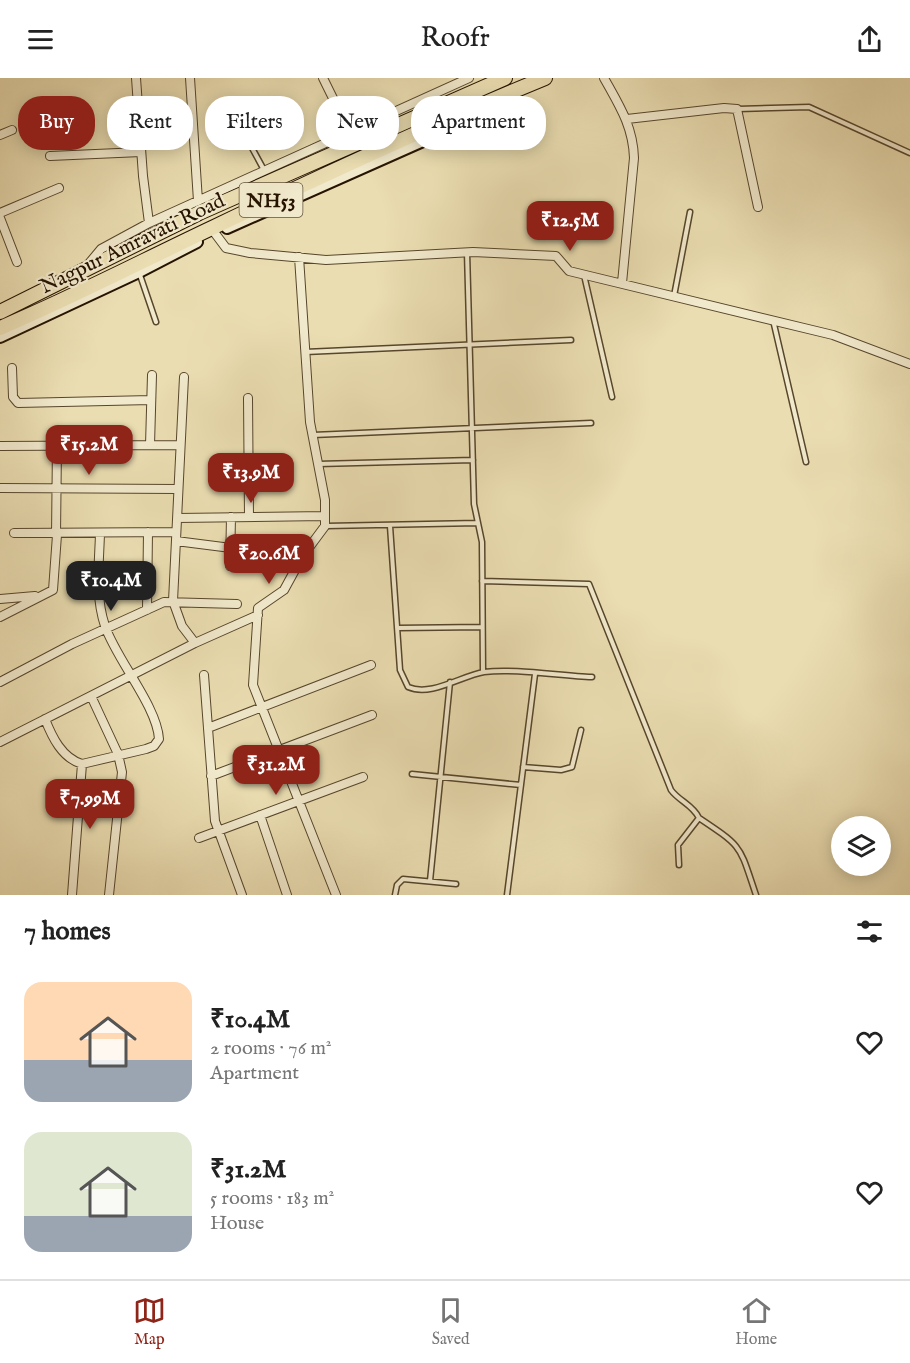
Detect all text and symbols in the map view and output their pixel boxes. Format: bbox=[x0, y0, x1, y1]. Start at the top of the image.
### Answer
text: Roofr bbox=[420, 22, 490, 56]
icon: menu bbox=[24, 23, 57, 56]
icon: share bbox=[853, 23, 886, 56]
chip: Buy bbox=[18, 96, 95, 150]
chip: Rent bbox=[107, 96, 193, 150]
chip: Filters bbox=[205, 96, 304, 150]
chip: New bbox=[316, 96, 399, 150]
chip: Apartment bbox=[411, 96, 546, 150]
road number: NH53 bbox=[240, 183, 302, 217]
street label: Nagpur Amravati Road bbox=[36, 187, 230, 301]
pin: ₹12.5M bbox=[521, 201, 619, 252]
text: ₹12.5M bbox=[541, 208, 599, 233]
pin: ₹15.2M bbox=[40, 425, 138, 476]
text: ₹15.2M bbox=[60, 432, 118, 457]
pin: ₹13.9M bbox=[202, 453, 300, 504]
text: ₹13.9M bbox=[222, 460, 280, 485]
pin: ₹20.6M bbox=[220, 534, 318, 585]
text: ₹20.6M bbox=[238, 541, 300, 566]
pin: ₹10.4M bbox=[62, 561, 160, 612]
text: ₹10.4M bbox=[80, 568, 142, 593]
pin: ₹31.2M bbox=[227, 745, 325, 796]
text: ₹31.2M bbox=[247, 752, 305, 777]
pin: ₹7.99M bbox=[41, 779, 139, 830]
text: ₹7.99M bbox=[59, 786, 121, 811]
map controls bbox=[831, 816, 891, 876]
button: layers bbox=[831, 816, 891, 876]
text: 7 homes bbox=[24, 915, 111, 948]
icon: filters bbox=[853, 915, 886, 948]
text: ₹10.4M bbox=[210, 1003, 290, 1036]
icon: home bbox=[72, 1006, 144, 1078]
icon: heart bbox=[853, 1026, 886, 1059]
text: 2 rooms · 76 m² bbox=[210, 1036, 331, 1061]
text: Apartment bbox=[210, 1061, 299, 1086]
text: ₹31.2M bbox=[210, 1153, 287, 1186]
icon: home bbox=[72, 1156, 144, 1228]
icon: heart bbox=[853, 1176, 886, 1209]
text: 5 rooms · 183 m² bbox=[210, 1186, 334, 1211]
text: House bbox=[210, 1211, 264, 1236]
tab: Map bbox=[133, 1294, 166, 1350]
tab: Saved bbox=[432, 1294, 470, 1350]
tab: Home bbox=[735, 1294, 777, 1350]

